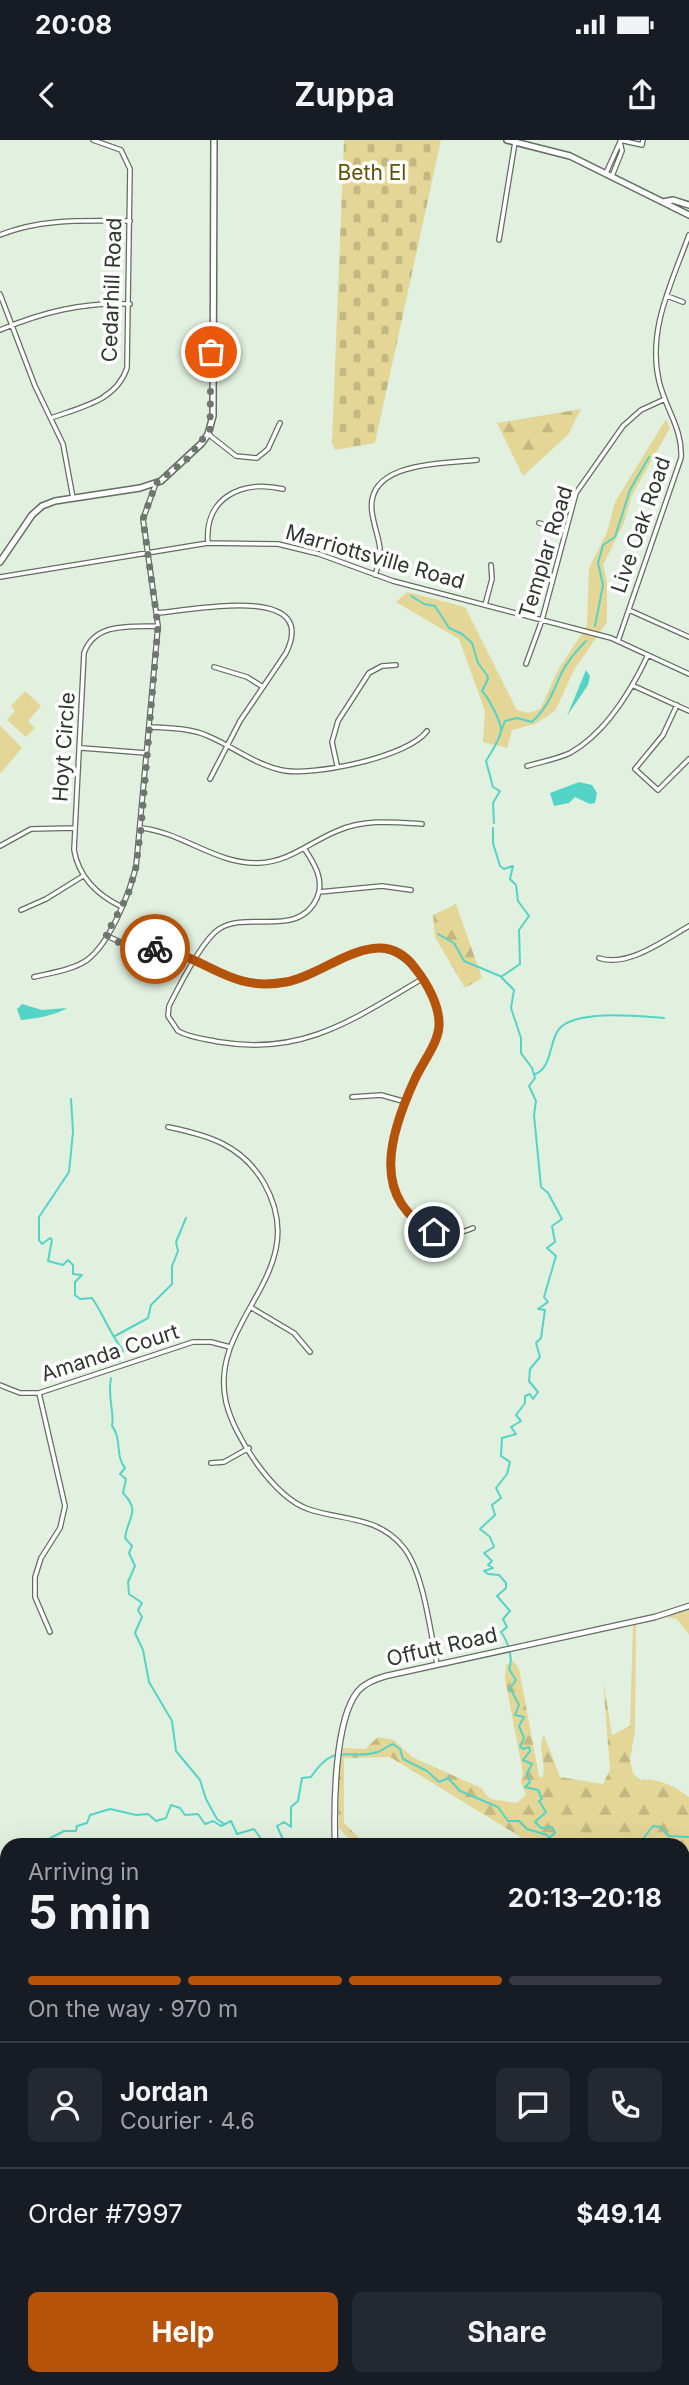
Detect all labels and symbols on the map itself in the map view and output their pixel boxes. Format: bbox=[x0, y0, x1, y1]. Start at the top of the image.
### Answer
park label: Beth El bbox=[338, 160, 406, 185]
street label: Cedarhill Road bbox=[96, 217, 127, 363]
pin bbox=[181, 322, 241, 382]
street label: Live Oak Road bbox=[606, 453, 676, 596]
street label: Templar Road bbox=[514, 483, 577, 621]
street label: Marriottsville Road bbox=[283, 519, 467, 594]
street label: Hoyt Circle bbox=[47, 691, 80, 803]
courier bbox=[120, 914, 190, 984]
pin bbox=[404, 1202, 464, 1262]
street label: Amanda Court bbox=[38, 1318, 182, 1387]
street label: Offutt Road bbox=[384, 1622, 500, 1671]

